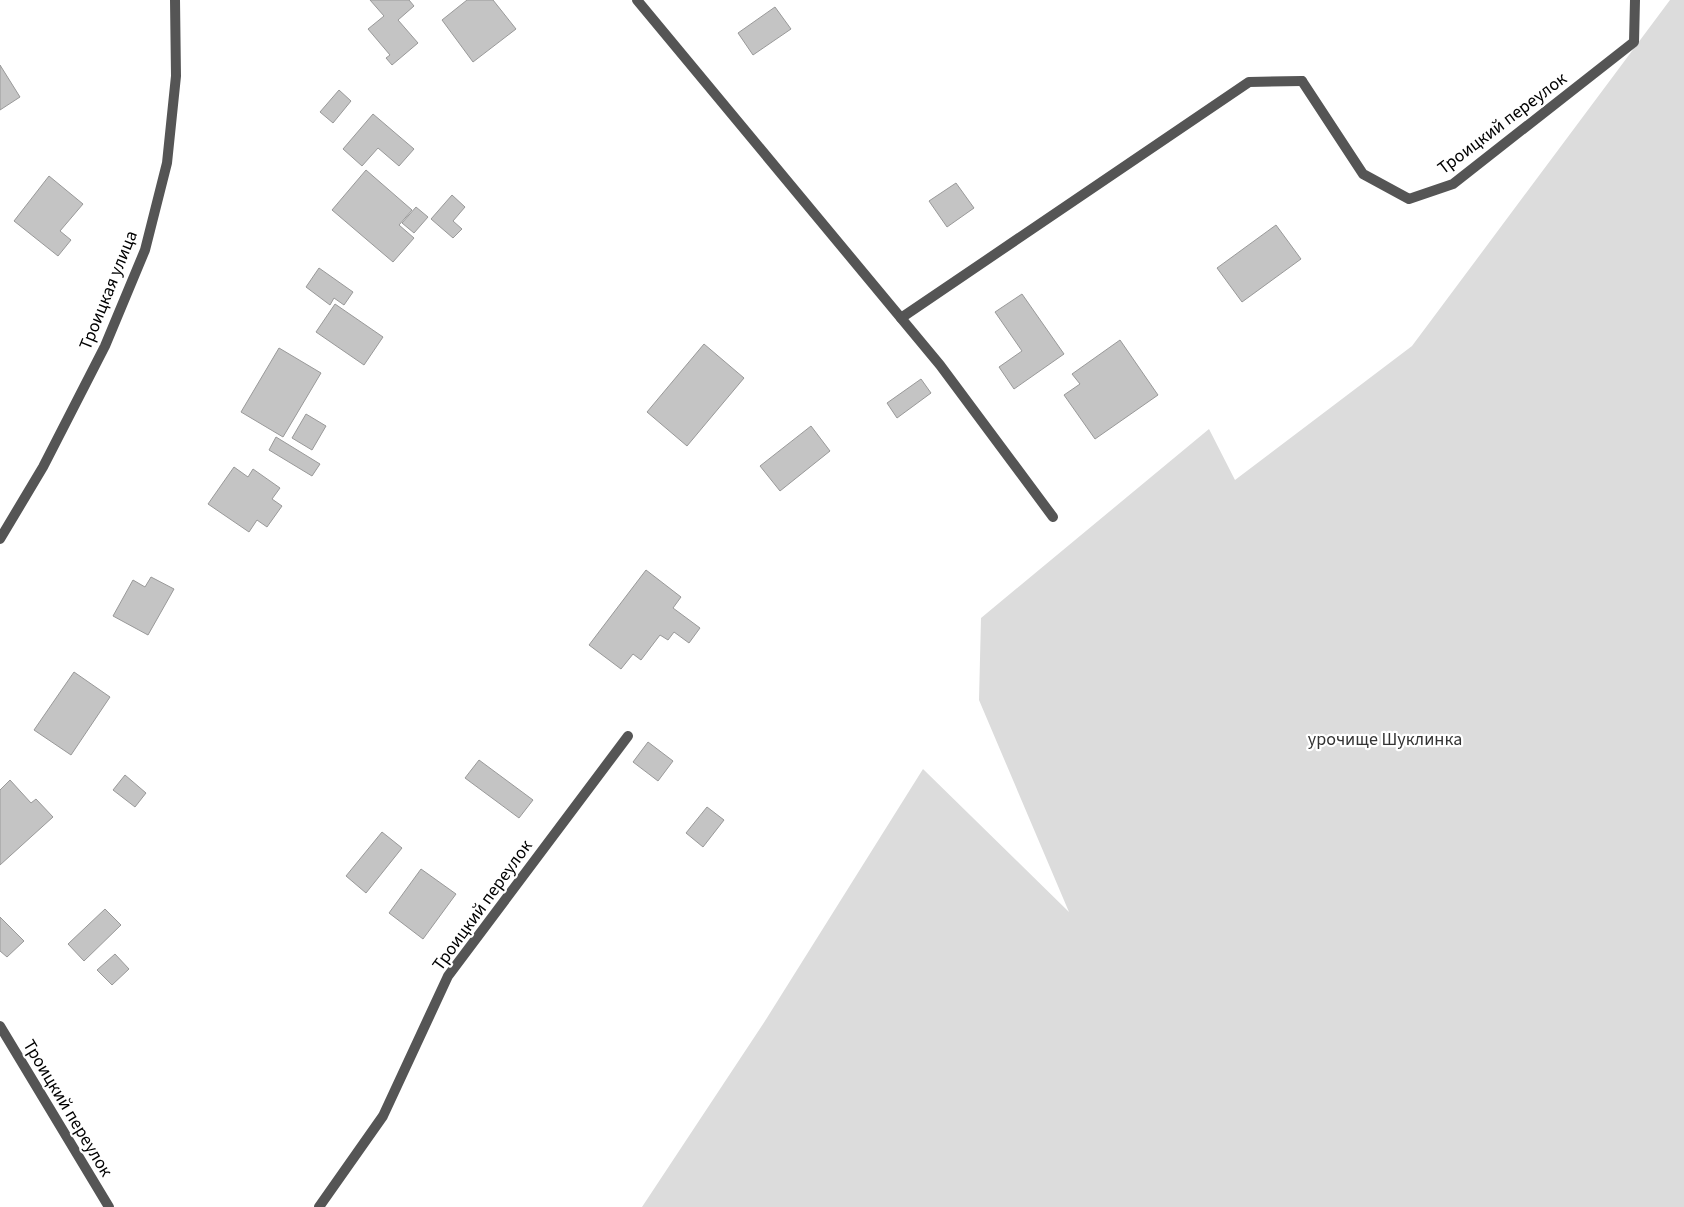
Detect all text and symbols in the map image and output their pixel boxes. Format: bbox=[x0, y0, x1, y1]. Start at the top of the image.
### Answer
street label: Троицкий переулок bbox=[1432, 66, 1572, 180]
street label: Троицкая улица bbox=[73, 227, 144, 354]
park label: урочище Шуклинка bbox=[1308, 727, 1462, 752]
street label: Троицкий переулок bbox=[426, 835, 538, 976]
street label: Троицкий переулок bbox=[17, 1035, 119, 1182]

